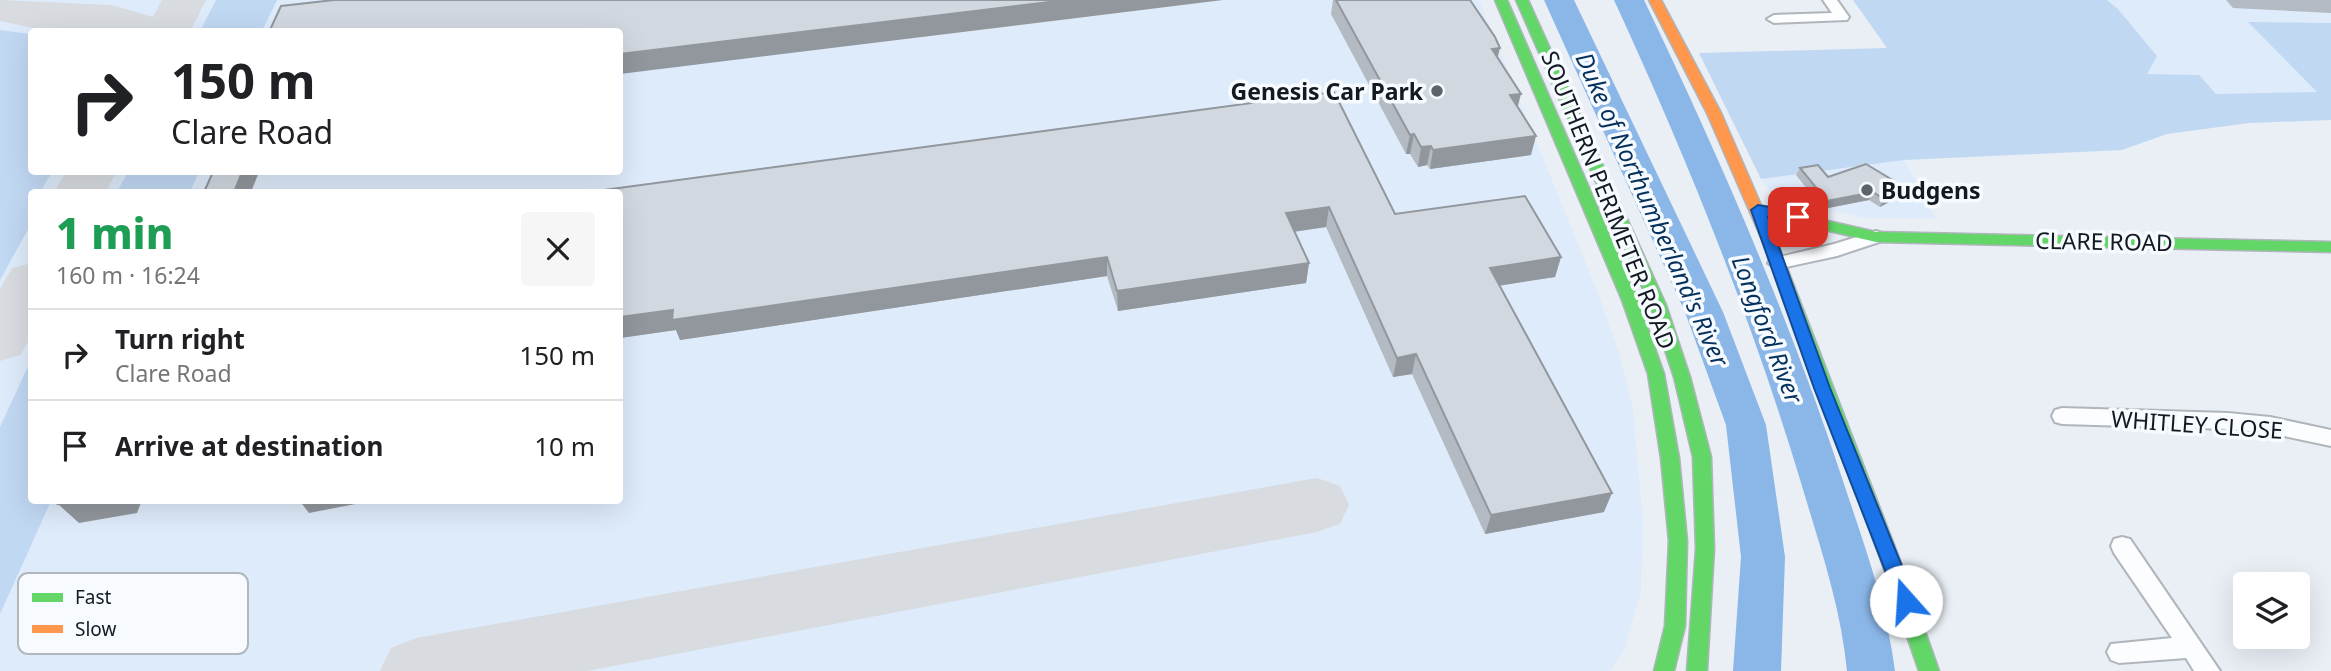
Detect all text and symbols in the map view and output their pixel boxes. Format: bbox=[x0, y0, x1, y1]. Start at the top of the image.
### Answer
street label: SOUTHERN PERIMETER ROAD bbox=[1534, 46, 1684, 354]
text: 150 m bbox=[171, 47, 316, 113]
water label: Duke of Northumberland's River bbox=[1569, 47, 1738, 373]
icon: right bbox=[56, 56, 147, 147]
place label: Genesis Car Park bbox=[1231, 75, 1424, 107]
marker: Genesis Car Park bbox=[1429, 83, 1445, 99]
text: Clare Road bbox=[171, 110, 333, 153]
place label: Budgens bbox=[1881, 174, 1981, 206]
marker: Budgens bbox=[1859, 182, 1875, 198]
pin bbox=[1768, 187, 1828, 247]
icon: arrive bbox=[1779, 198, 1817, 236]
text: 1 min bbox=[56, 204, 173, 261]
button: close bbox=[521, 212, 595, 286]
street label: CLARE ROAD bbox=[2035, 224, 2173, 258]
water label: Longford River bbox=[1725, 250, 1812, 409]
text: 160 m · 16:24 bbox=[56, 259, 200, 291]
text: Turn right bbox=[115, 321, 245, 357]
icon: right bbox=[56, 336, 94, 374]
text: 150 m bbox=[519, 337, 595, 373]
text: Clare Road bbox=[115, 357, 232, 389]
street label: WHITLEY CLOSE bbox=[2110, 402, 2284, 446]
icon: arrive bbox=[56, 427, 94, 465]
text: Arrive at destination bbox=[115, 428, 384, 464]
text: 10 m bbox=[534, 428, 595, 464]
position arrow bbox=[1869, 564, 1943, 638]
map controls bbox=[2233, 572, 2310, 649]
button: layers bbox=[2233, 572, 2310, 649]
legend bbox=[18, 573, 248, 654]
text: Fast bbox=[75, 584, 112, 610]
text: Slow bbox=[75, 616, 116, 642]

